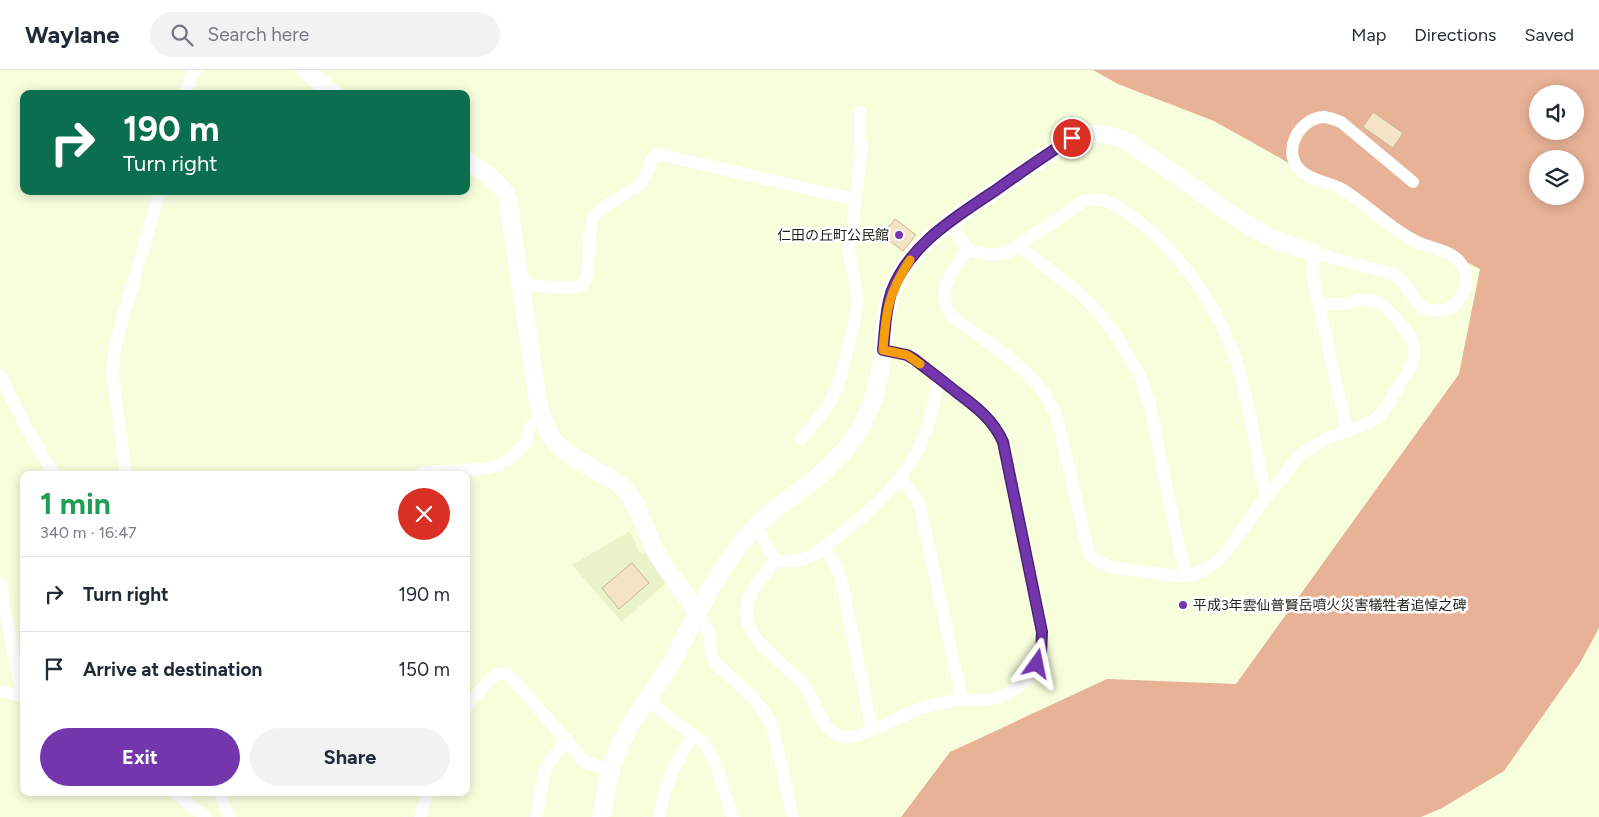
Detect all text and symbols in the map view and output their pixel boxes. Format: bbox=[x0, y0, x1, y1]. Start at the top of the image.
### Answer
search box bbox=[150, 12, 500, 57]
text: Waylane bbox=[25, 20, 120, 49]
icon: search bbox=[168, 21, 196, 49]
text: Search here bbox=[208, 23, 309, 46]
text: Map bbox=[1351, 24, 1386, 46]
text: Directions bbox=[1414, 24, 1496, 46]
text: Saved bbox=[1524, 24, 1574, 46]
map controls bbox=[1529, 85, 1584, 205]
button: sound bbox=[1529, 85, 1584, 140]
text: 190 m bbox=[123, 108, 220, 150]
icon: right bbox=[40, 110, 105, 175]
pin bbox=[1051, 117, 1093, 159]
icon: arrive bbox=[1058, 124, 1086, 152]
text: Turn right bbox=[123, 150, 218, 177]
button: layers bbox=[1529, 150, 1584, 205]
place label: 仁田の丘町公民館 bbox=[777, 227, 889, 244]
marker: 仁田の丘町公民館 bbox=[893, 229, 905, 241]
text: 1 min bbox=[40, 485, 111, 522]
button: close bbox=[398, 488, 450, 540]
text: 340 m · 16:47 bbox=[40, 523, 137, 542]
icon: right bbox=[40, 580, 68, 608]
text: Turn right bbox=[83, 583, 169, 606]
text: 190 m bbox=[398, 583, 450, 606]
place label: 平成3年雲仙普賢岳噴火災害犠牲者追悼之碑 bbox=[1193, 597, 1467, 614]
marker: 平成3年雲仙普賢岳噴火災害犠牲者追悼之碑 bbox=[1177, 599, 1189, 611]
position arrow bbox=[1010, 637, 1062, 689]
icon: arrive bbox=[40, 655, 68, 683]
text: Arrive at destination bbox=[83, 658, 262, 681]
text: 150 m bbox=[398, 658, 450, 681]
button: Exit bbox=[40, 728, 240, 786]
button: Share bbox=[250, 728, 450, 786]

